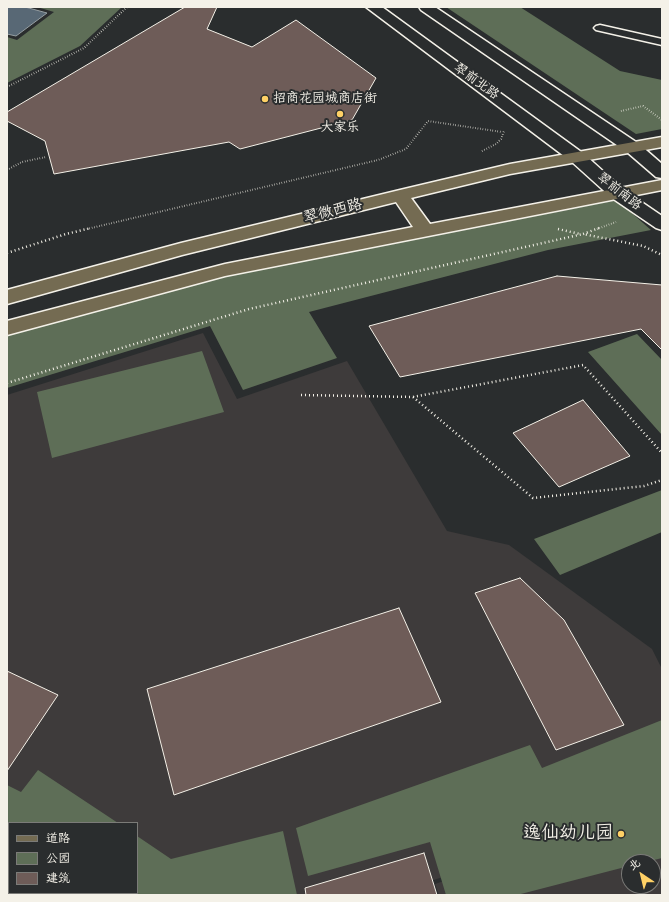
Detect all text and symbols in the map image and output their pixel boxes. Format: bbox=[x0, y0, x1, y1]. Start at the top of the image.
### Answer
street label: 翠前北路 bbox=[450, 60, 502, 104]
place label: 招商花园城商店街 bbox=[273, 91, 377, 107]
marker: 招商花园城商店街 bbox=[260, 94, 270, 104]
marker: 大家乐 bbox=[335, 109, 345, 119]
place label: 大家乐 bbox=[321, 120, 359, 136]
street label: 翠前南路 bbox=[594, 170, 644, 214]
street label: 翠微西路 bbox=[302, 196, 364, 228]
legend bbox=[8, 822, 138, 894]
place label: 逸仙幼儿园 bbox=[523, 823, 613, 845]
marker: 逸仙幼儿园 bbox=[616, 829, 626, 839]
text: 道路 bbox=[46, 830, 70, 847]
text: 公园 bbox=[46, 850, 70, 867]
north arrow bbox=[621, 854, 661, 894]
text: 北 bbox=[626, 855, 643, 874]
text: 建筑 bbox=[46, 870, 70, 887]

